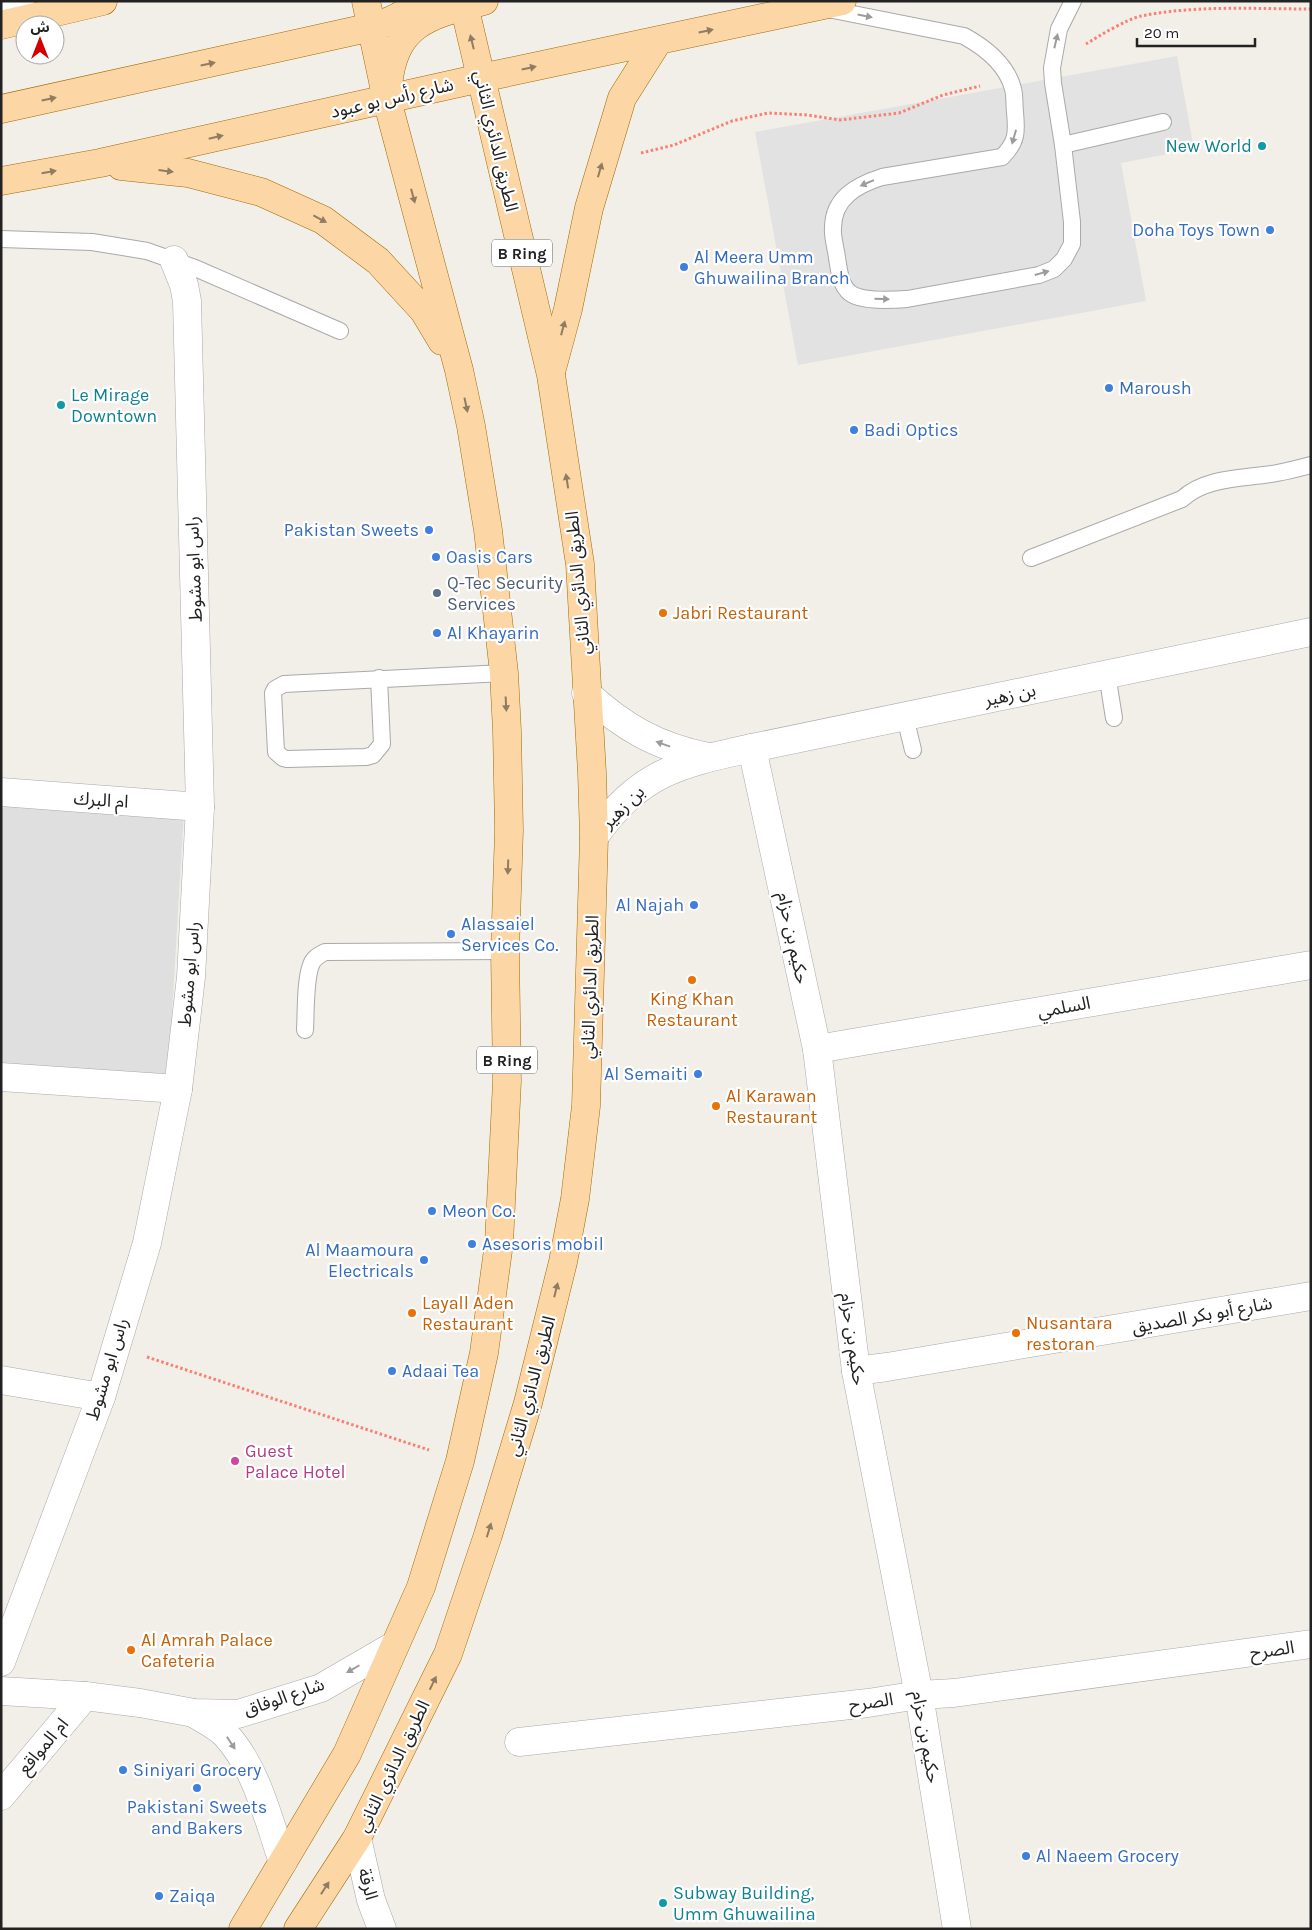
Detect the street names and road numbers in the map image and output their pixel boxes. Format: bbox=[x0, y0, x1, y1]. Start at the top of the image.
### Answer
street label: الطريق الدائري الثاني bbox=[467, 68, 523, 214]
street label: شارع رأس بو عبود bbox=[328, 73, 456, 126]
road number: B Ring bbox=[492, 240, 552, 266]
street label: الطريق الدائري الثاني bbox=[561, 510, 597, 656]
street label: راس ابو مشوط bbox=[181, 516, 207, 622]
street label: بن زهير bbox=[981, 679, 1038, 711]
street label: بن زهير bbox=[596, 781, 649, 834]
street label: ام البرك bbox=[73, 787, 129, 816]
street label: حكيم بن حزام bbox=[770, 890, 813, 987]
street label: الطريق الدائري الثاني bbox=[576, 915, 606, 1060]
street label: راس ابو مشوط bbox=[173, 920, 205, 1028]
street label: السلمي bbox=[1036, 992, 1093, 1025]
road number: B Ring bbox=[477, 1046, 537, 1074]
street label: حكيم بن حزام bbox=[833, 1291, 870, 1387]
street label: شارع أبو بكر الصديق bbox=[1130, 1292, 1274, 1341]
street label: الطريق الدائري الثاني bbox=[502, 1313, 562, 1459]
street label: راس ابو مشوط bbox=[81, 1315, 133, 1423]
street label: الصرح bbox=[1248, 1636, 1296, 1666]
street label: شارع الوفاق bbox=[241, 1673, 328, 1724]
street label: الصرح bbox=[847, 1688, 895, 1718]
street label: حكيم بن حزام bbox=[904, 1689, 945, 1785]
street label: الطريق الدائري الثاني bbox=[351, 1696, 436, 1837]
street label: ام المواقع bbox=[13, 1713, 75, 1781]
street label: الرقة bbox=[353, 1866, 383, 1902]

